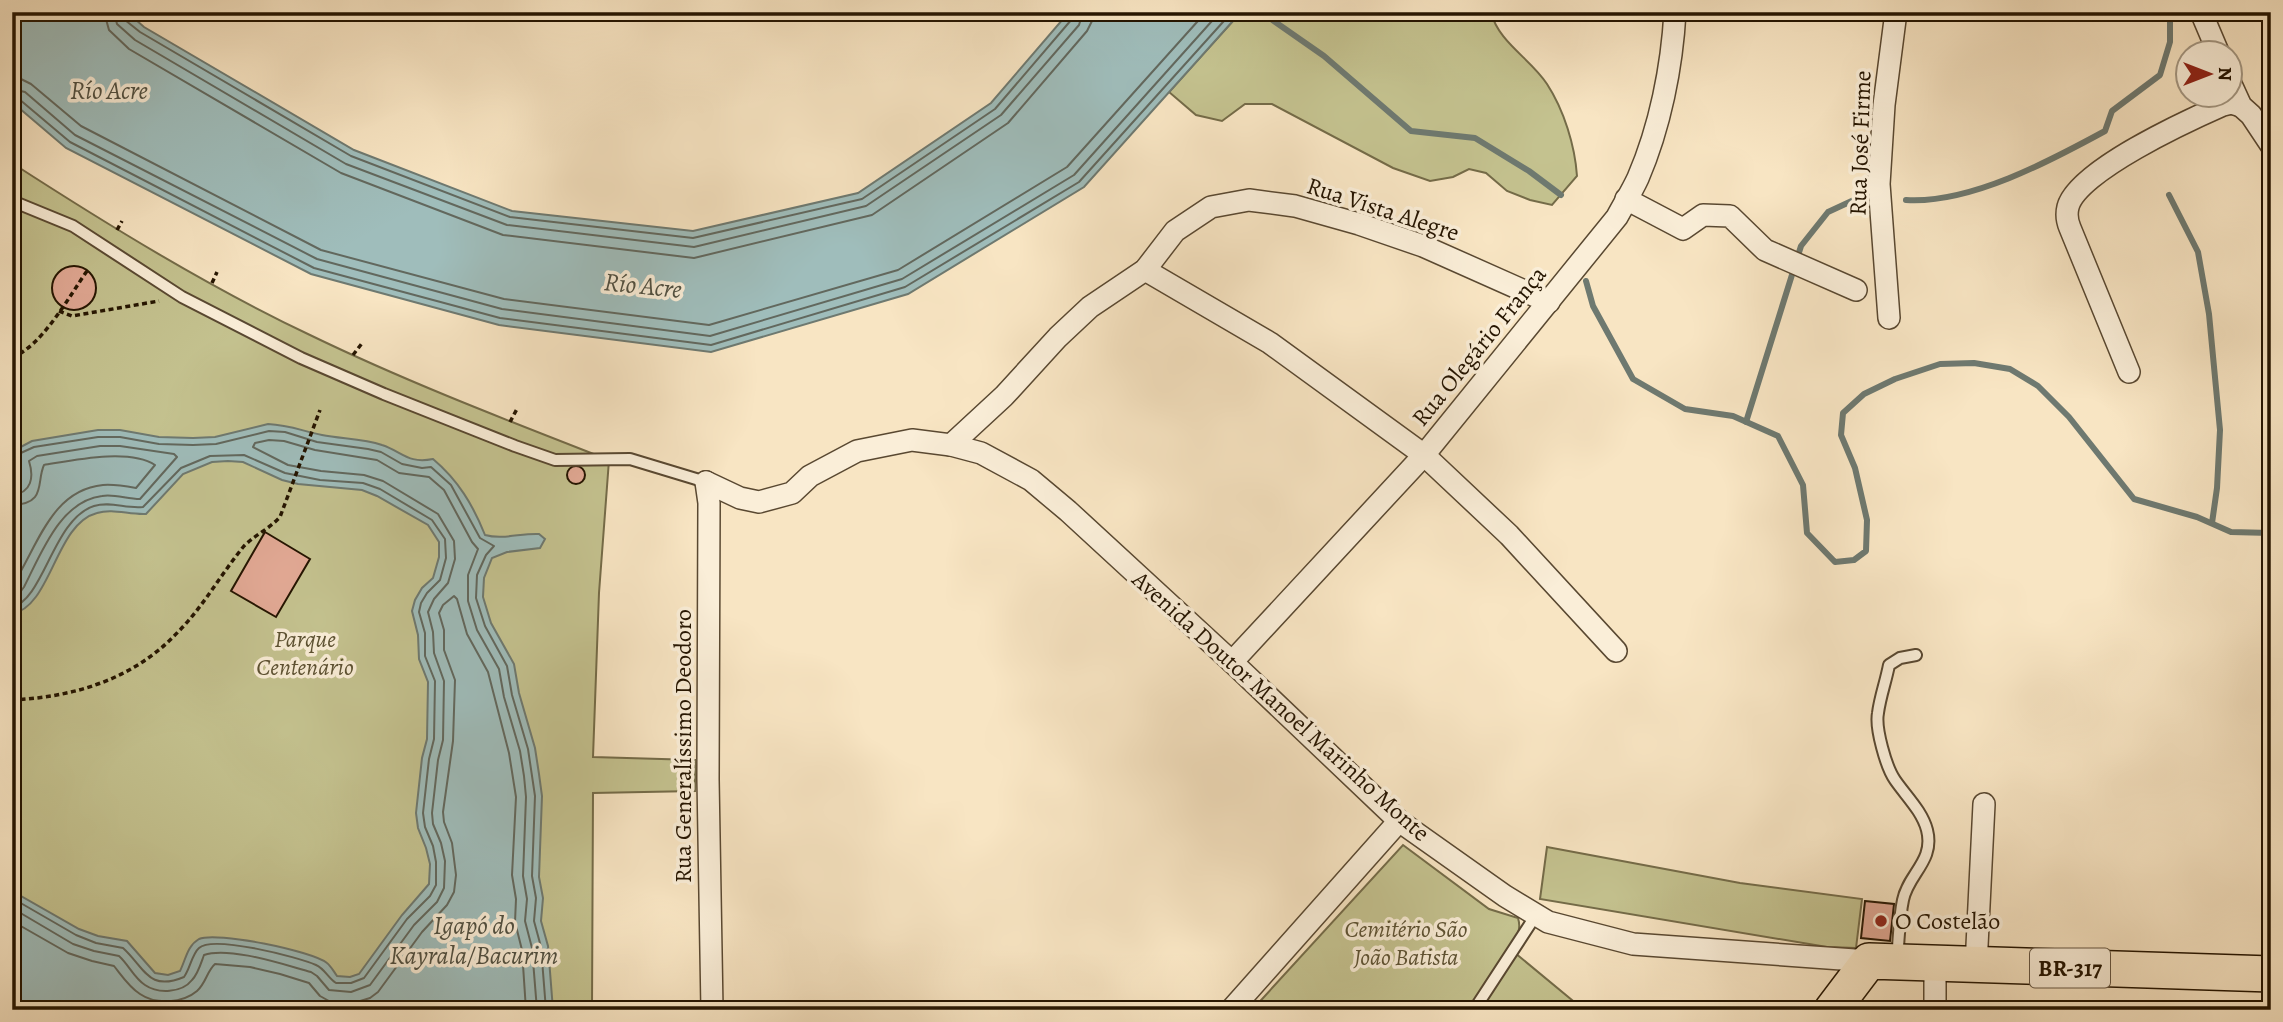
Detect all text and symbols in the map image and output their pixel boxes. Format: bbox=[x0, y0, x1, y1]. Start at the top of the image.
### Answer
north arrow bbox=[2174, 38, 2244, 108]
text: N bbox=[2212, 67, 2238, 81]
street label: Rua José Firme bbox=[1841, 70, 1879, 216]
water label: Río Acre bbox=[70, 73, 148, 108]
street label: Rua Vista Alegre bbox=[1303, 169, 1463, 249]
street label: Rua Olegário França bbox=[1404, 259, 1554, 433]
water label: Río Acre bbox=[602, 264, 683, 307]
street label: Avenida Doutor Manoel Marinho Monte bbox=[1125, 563, 1437, 848]
street label: Rua Generalíssimo Deodoro bbox=[667, 609, 699, 883]
park label: Parque Centenário bbox=[256, 623, 354, 683]
place label: O Costelão bbox=[1895, 905, 2000, 937]
water label: Igapó do Kayrala/Bacurim bbox=[390, 908, 558, 973]
park label: Cemitério São João Batista bbox=[1345, 913, 1467, 973]
marker: O Costelão bbox=[1873, 913, 1889, 929]
road number: BR-317 bbox=[2030, 948, 2110, 987]

